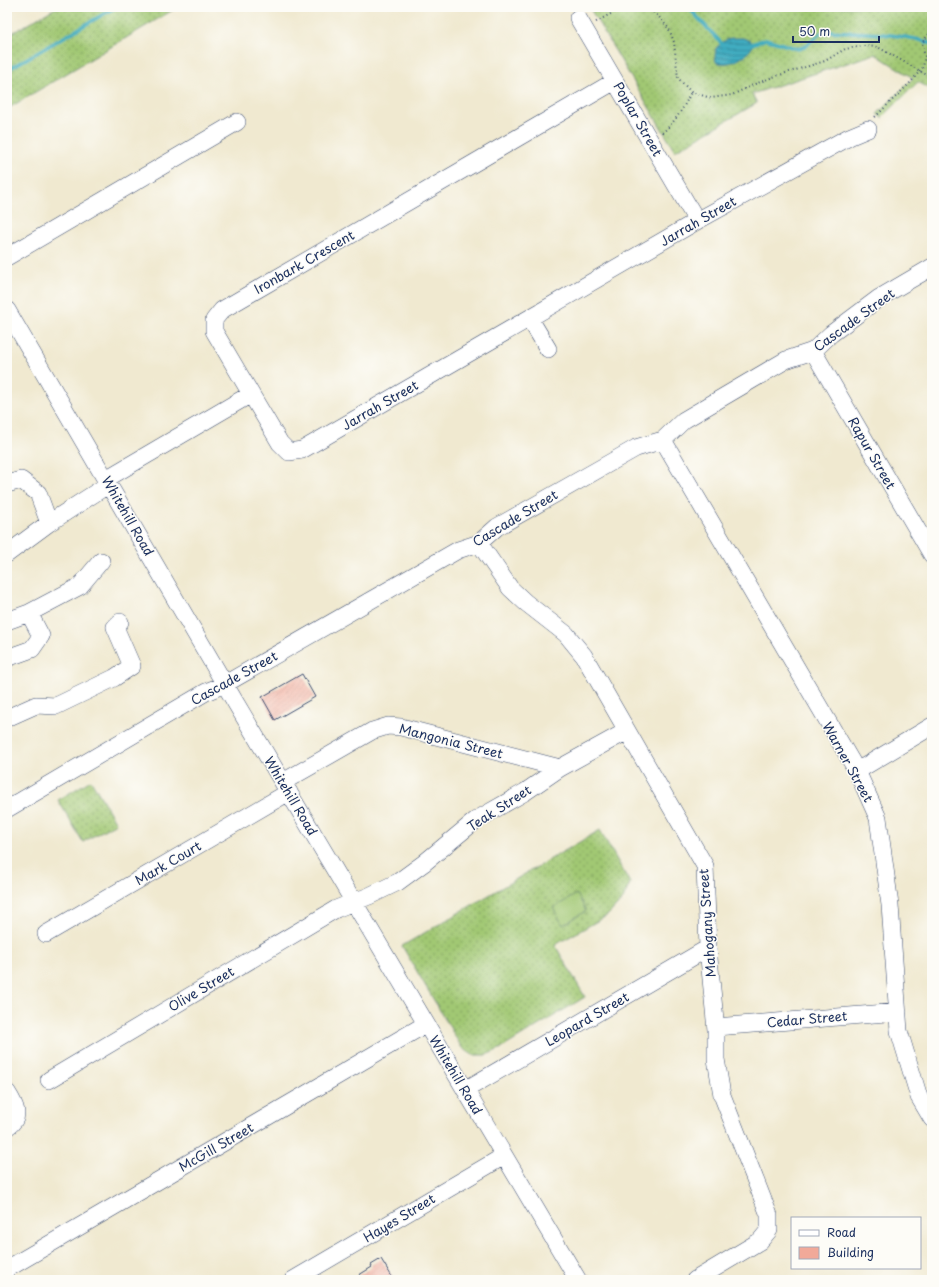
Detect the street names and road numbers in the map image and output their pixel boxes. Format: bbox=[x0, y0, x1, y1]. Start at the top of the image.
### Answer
street label: Poplar Street bbox=[609, 78, 667, 160]
street label: Jarrah Street bbox=[656, 191, 739, 250]
street label: Ironbark Crescent bbox=[250, 225, 357, 298]
street label: Cascade Street bbox=[809, 284, 898, 356]
street label: Jarrah Street bbox=[338, 375, 421, 434]
street label: Rapur Street bbox=[844, 413, 901, 492]
street label: Whitehill Road bbox=[98, 472, 159, 559]
street label: Cascade Street bbox=[469, 485, 561, 551]
street label: Cascade Street bbox=[187, 646, 280, 709]
street label: Mangonia Street bbox=[397, 718, 505, 763]
street label: Warner Street bbox=[819, 718, 878, 805]
street label: Whitehill Road bbox=[260, 753, 323, 839]
street label: Teak Street bbox=[463, 780, 534, 835]
street label: Mark Court bbox=[131, 836, 204, 889]
street label: Mahogany Street bbox=[693, 868, 720, 978]
street label: Olive Street bbox=[164, 961, 237, 1016]
street label: Leopard Street bbox=[541, 987, 632, 1050]
street label: Cedar Street bbox=[766, 1006, 848, 1031]
street label: Whitehill Road bbox=[425, 1032, 488, 1118]
street label: McGill Street bbox=[175, 1117, 257, 1176]
street label: Hayes Street bbox=[359, 1189, 438, 1247]

